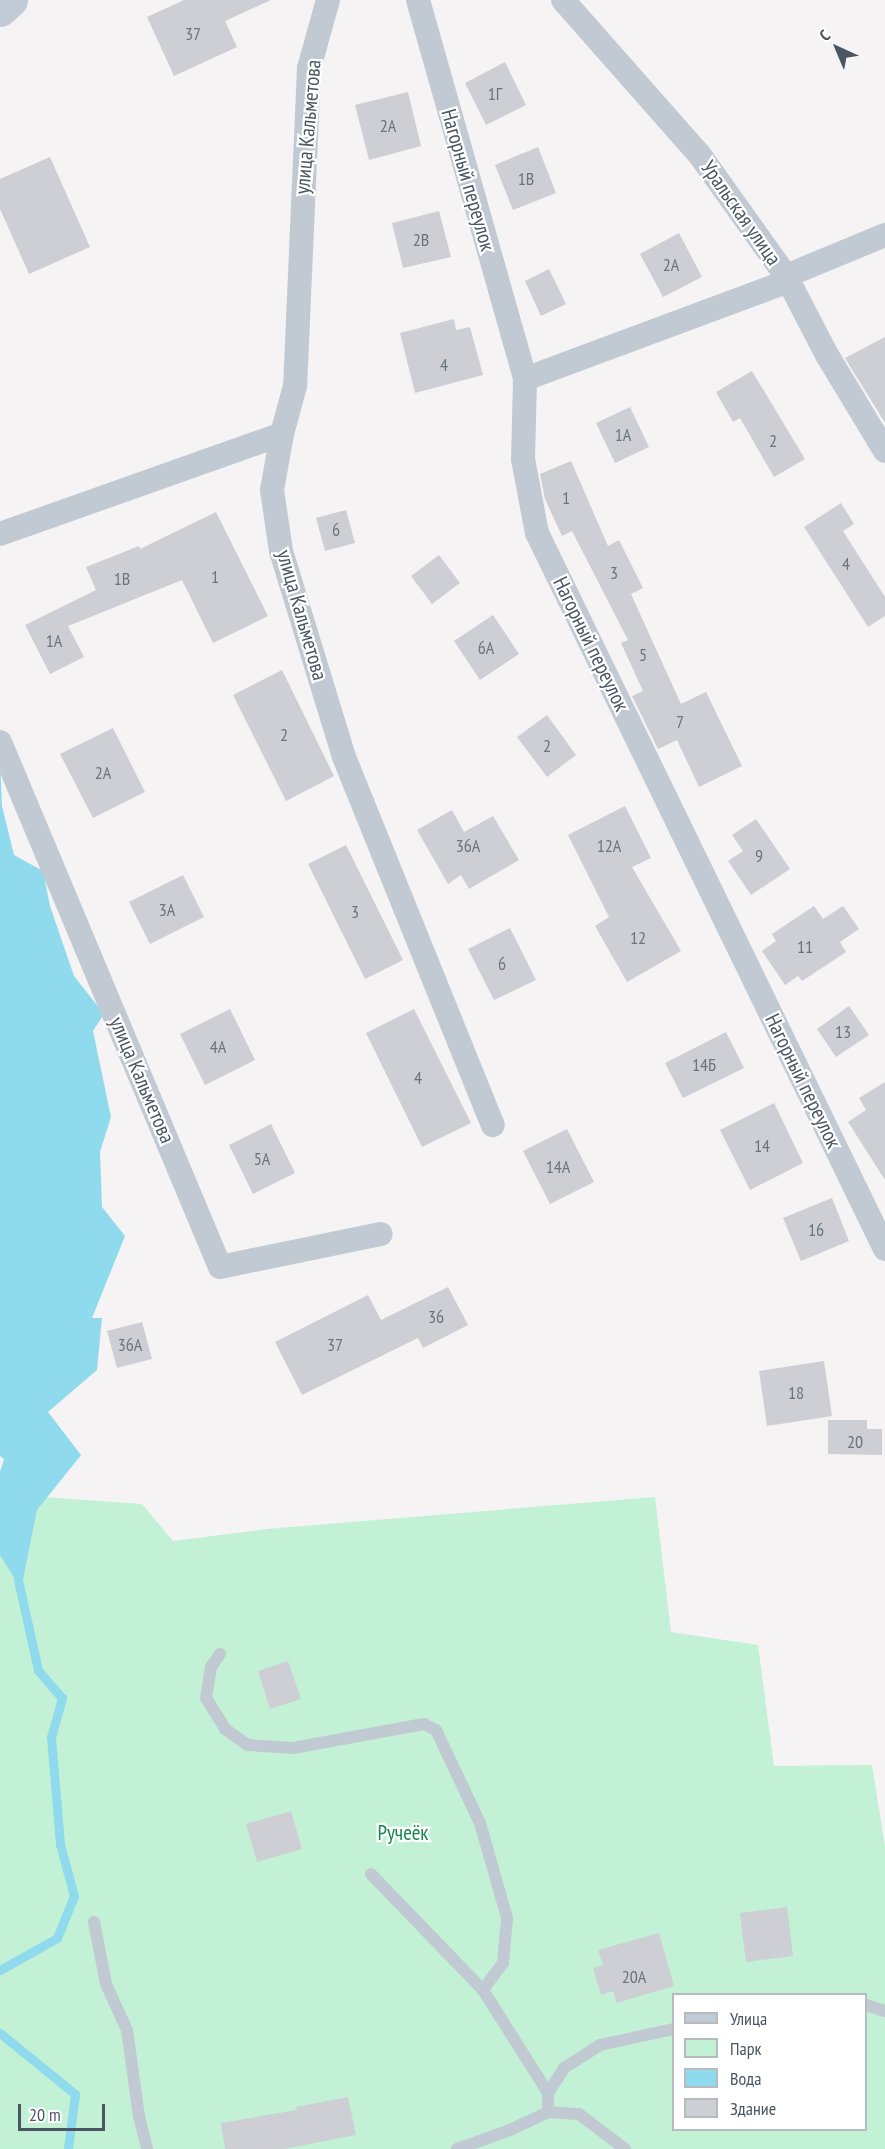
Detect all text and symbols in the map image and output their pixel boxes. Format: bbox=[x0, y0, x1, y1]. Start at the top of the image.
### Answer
north arrow bbox=[807, 18, 867, 78]
house number: 37 bbox=[185, 23, 201, 45]
text: С bbox=[815, 25, 834, 45]
street label: улица Кальметова bbox=[290, 59, 326, 195]
house number: 1Г bbox=[488, 83, 502, 105]
street label: Нагорный переулок bbox=[436, 106, 500, 254]
house number: 2А bbox=[380, 115, 396, 137]
street label: Уральская улица bbox=[696, 156, 786, 270]
house number: 1В bbox=[518, 168, 534, 190]
house number: 2В bbox=[413, 229, 429, 251]
house number: 2А bbox=[663, 254, 679, 276]
house number: 4 bbox=[440, 354, 448, 376]
house number: 1А bbox=[615, 424, 631, 446]
house number: 2 bbox=[769, 430, 777, 452]
house number: 1 bbox=[562, 487, 570, 509]
house number: 6 bbox=[332, 519, 340, 541]
street label: улица Кальметова bbox=[271, 547, 333, 683]
house number: 4 bbox=[842, 553, 850, 575]
house number: 3 bbox=[610, 562, 618, 584]
house number: 1 bbox=[211, 566, 219, 588]
house number: 1В bbox=[114, 568, 130, 590]
street label: Нагорный переулок bbox=[548, 573, 634, 715]
house number: 1А bbox=[46, 630, 62, 652]
house number: 6А bbox=[478, 637, 494, 659]
house number: 5 bbox=[639, 644, 647, 666]
house number: 7 bbox=[676, 711, 684, 733]
house number: 2 bbox=[280, 724, 288, 746]
house number: 2 bbox=[543, 735, 551, 757]
house number: 2А bbox=[95, 762, 111, 784]
house number: 36А bbox=[456, 835, 480, 857]
house number: 12А bbox=[597, 835, 621, 857]
house number: 9 bbox=[755, 845, 763, 867]
house number: 3А bbox=[159, 899, 175, 921]
house number: 3 bbox=[351, 901, 359, 923]
house number: 12 bbox=[630, 927, 646, 949]
house number: 11 bbox=[797, 936, 813, 958]
house number: 6 bbox=[498, 953, 506, 975]
street label: Нагорный переулок bbox=[760, 1010, 846, 1152]
street label: улица Кальметова bbox=[104, 1013, 180, 1147]
house number: 13 bbox=[835, 1021, 851, 1043]
house number: 4А bbox=[210, 1036, 226, 1058]
house number: 14Б bbox=[692, 1054, 716, 1076]
house number: 4 bbox=[414, 1067, 422, 1089]
house number: 14 bbox=[754, 1135, 770, 1157]
house number: 5А bbox=[254, 1148, 270, 1170]
house number: 14А bbox=[546, 1156, 570, 1178]
house number: 16 bbox=[808, 1219, 824, 1241]
house number: 36 bbox=[428, 1306, 444, 1328]
house number: 36А bbox=[118, 1334, 142, 1356]
house number: 37 bbox=[327, 1334, 343, 1356]
house number: 18 bbox=[788, 1382, 804, 1404]
house number: 20 bbox=[847, 1431, 863, 1453]
park label: Ручеёк bbox=[378, 1820, 428, 1846]
house number: 20А bbox=[622, 1966, 646, 1988]
legend bbox=[672, 1993, 867, 2131]
text: Улица bbox=[730, 2007, 767, 2030]
text: Парк bbox=[730, 2037, 761, 2060]
text: Вода bbox=[730, 2067, 761, 2090]
scale bar bbox=[21, 2092, 108, 2130]
text: Здание bbox=[730, 2097, 776, 2120]
text: 20 m bbox=[29, 2103, 61, 2126]

